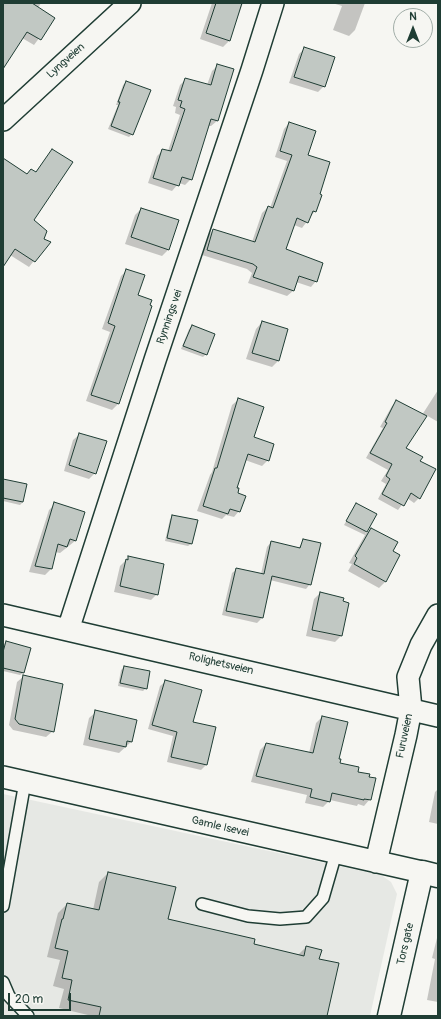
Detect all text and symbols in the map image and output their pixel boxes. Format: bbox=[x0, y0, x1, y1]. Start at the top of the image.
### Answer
north arrow bbox=[393, 8, 433, 48]
text: N bbox=[409, 10, 417, 23]
street label: Lyngveien bbox=[44, 41, 88, 81]
street label: Rynnings vei bbox=[155, 288, 185, 346]
street label: Rolighetsveien bbox=[187, 650, 255, 678]
street label: Furuveien bbox=[394, 712, 416, 760]
street label: Gamle Isevei bbox=[190, 814, 250, 840]
street label: Tors gate bbox=[395, 922, 417, 966]
scale bar bbox=[10, 985, 73, 1011]
text: 20 m bbox=[15, 992, 43, 1007]

